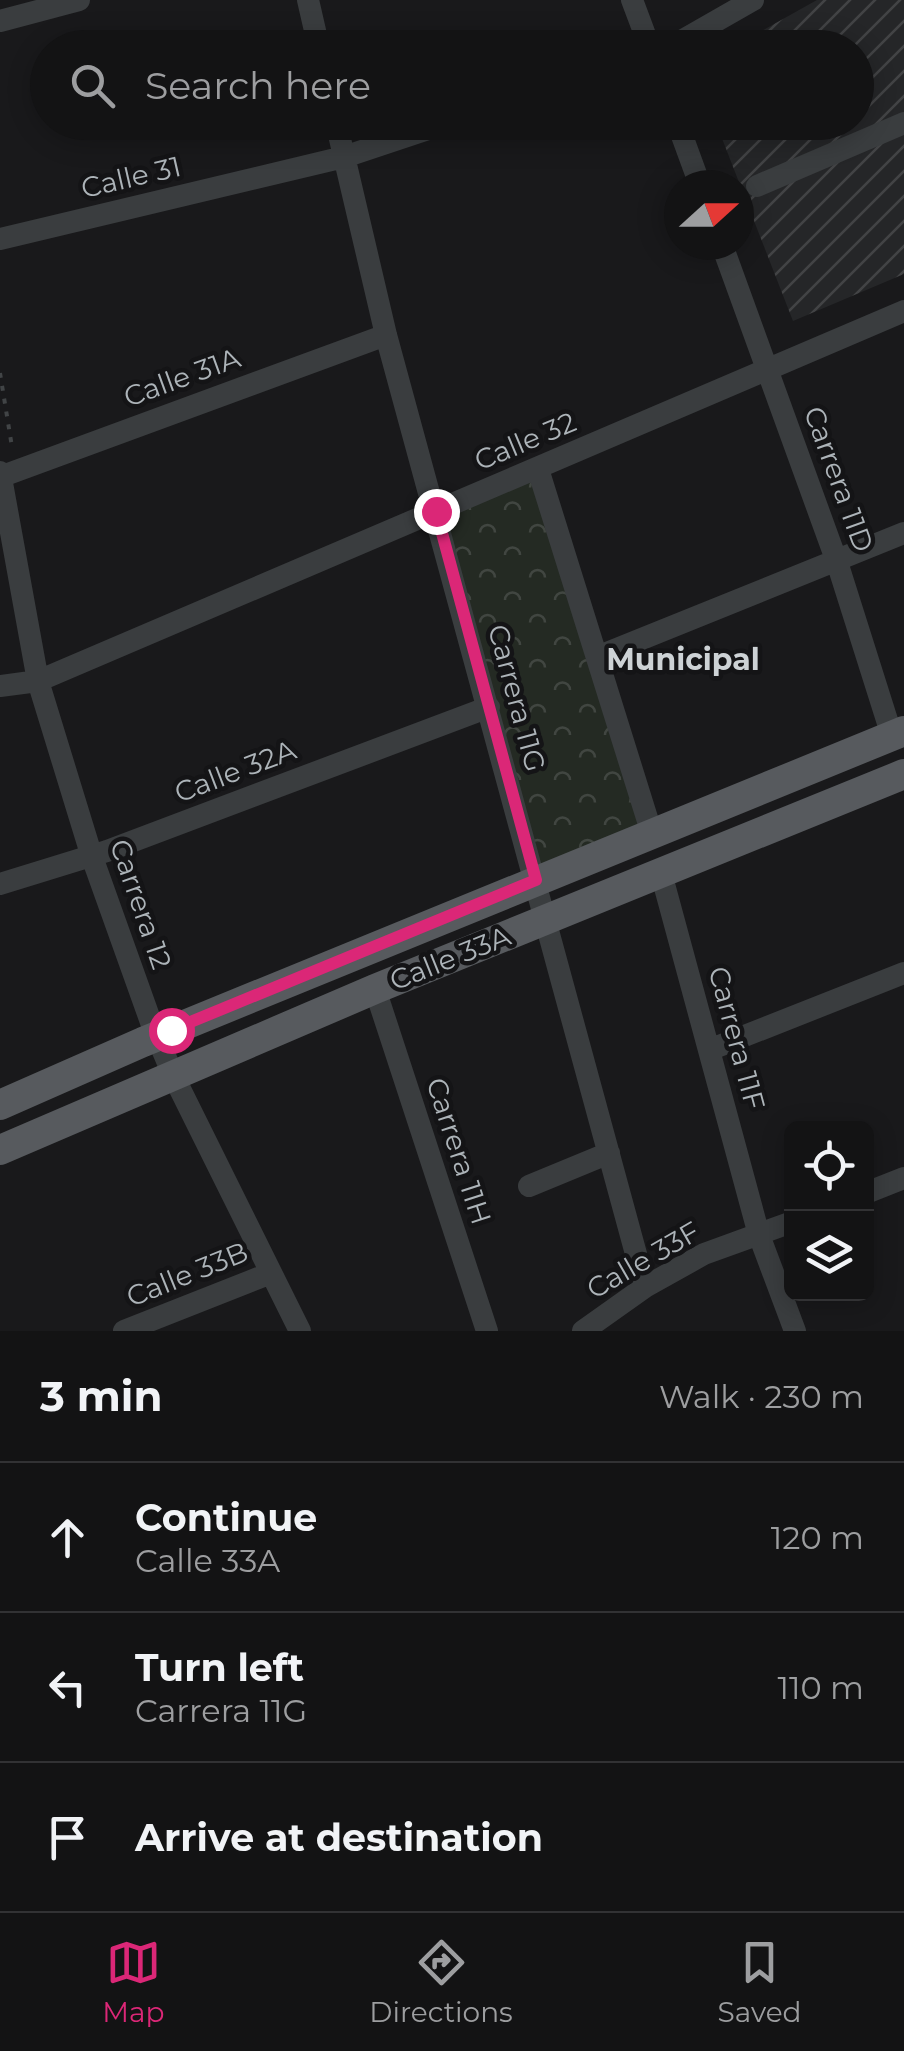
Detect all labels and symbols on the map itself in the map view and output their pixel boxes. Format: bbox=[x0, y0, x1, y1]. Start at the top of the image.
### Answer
street label: Calle 31 bbox=[78, 149, 184, 205]
north arrow bbox=[664, 170, 754, 260]
street label: Calle 31A bbox=[119, 340, 246, 414]
street label: Carrera 11D bbox=[797, 402, 881, 556]
street label: Calle 32 bbox=[469, 404, 581, 478]
route end bbox=[414, 489, 460, 535]
street label: Carrera 11G bbox=[481, 621, 553, 775]
district label: Municipal bbox=[606, 641, 760, 678]
street label: Calle 32A bbox=[170, 732, 301, 810]
street label: Carrera 12 bbox=[103, 835, 179, 973]
street label: Calle 33A bbox=[385, 918, 516, 998]
street label: Carrera 11F bbox=[702, 963, 772, 1113]
route start bbox=[149, 1008, 195, 1054]
street label: Carrera 11H bbox=[419, 1074, 499, 1228]
street label: Calle 33F bbox=[581, 1214, 705, 1306]
street label: Calle 33B bbox=[121, 1234, 253, 1314]

